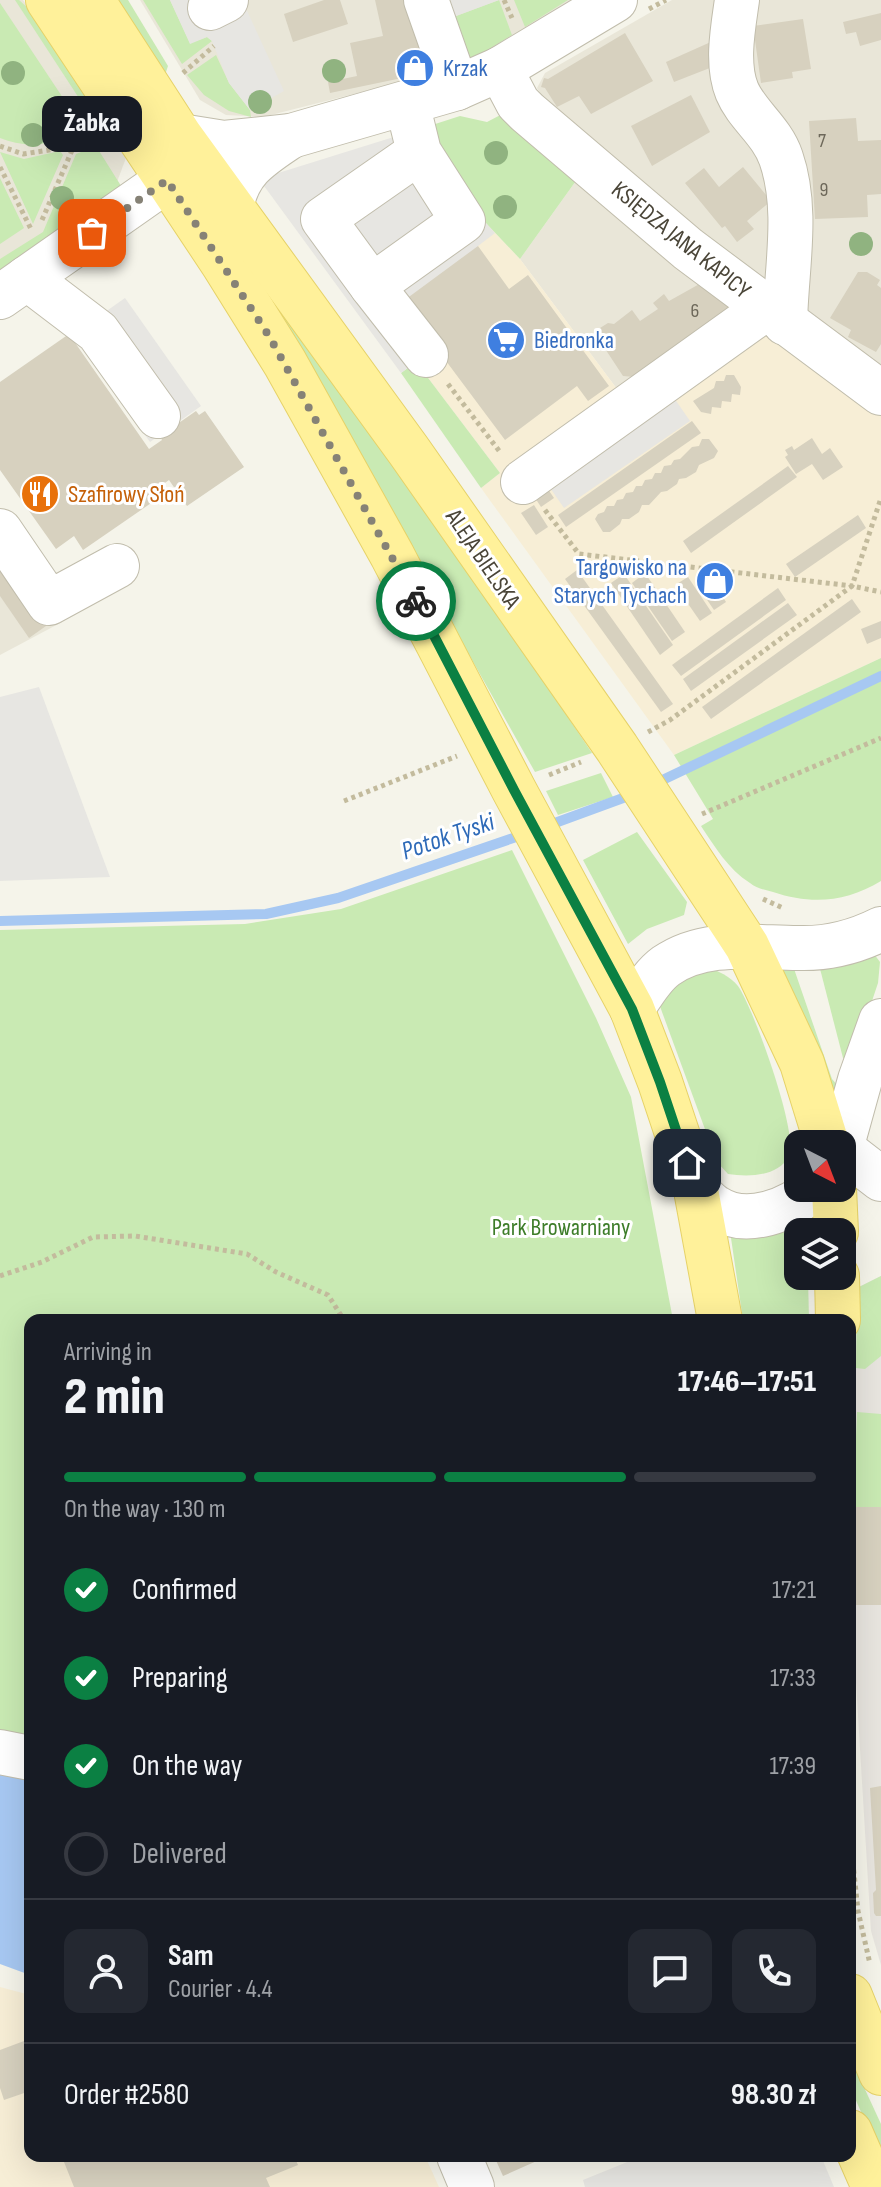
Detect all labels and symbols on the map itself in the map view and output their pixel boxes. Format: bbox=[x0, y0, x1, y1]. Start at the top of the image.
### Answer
shop icon: Krzak bbox=[394, 47, 436, 89]
place label: Krzak bbox=[443, 54, 488, 83]
callout: Żabka bbox=[42, 97, 142, 153]
house number: 7 bbox=[818, 129, 826, 153]
street label: KSIĘDZA JANA KAPICY bbox=[606, 175, 756, 305]
house number: 9 bbox=[820, 178, 828, 202]
pin bbox=[58, 199, 126, 267]
house number: 6 bbox=[691, 299, 699, 323]
supermarket icon: Biedronka bbox=[485, 319, 527, 361]
place label: Biedronka bbox=[534, 326, 614, 355]
restaurant icon: Szafirowy Słoń bbox=[19, 473, 61, 515]
place label: Szafirowy Słoń bbox=[68, 480, 185, 509]
street label: ALEJA BIELSKA bbox=[439, 503, 527, 615]
place label: Targowisko na Starych Tychach bbox=[554, 553, 687, 610]
shop icon: Targowisko na Starych Tychach bbox=[694, 560, 736, 602]
courier bbox=[376, 561, 456, 641]
water label: Potok Tyski bbox=[398, 806, 500, 867]
pin bbox=[653, 1129, 721, 1197]
north arrow bbox=[784, 1130, 856, 1202]
park label: Park Browarniany bbox=[492, 1213, 630, 1242]

